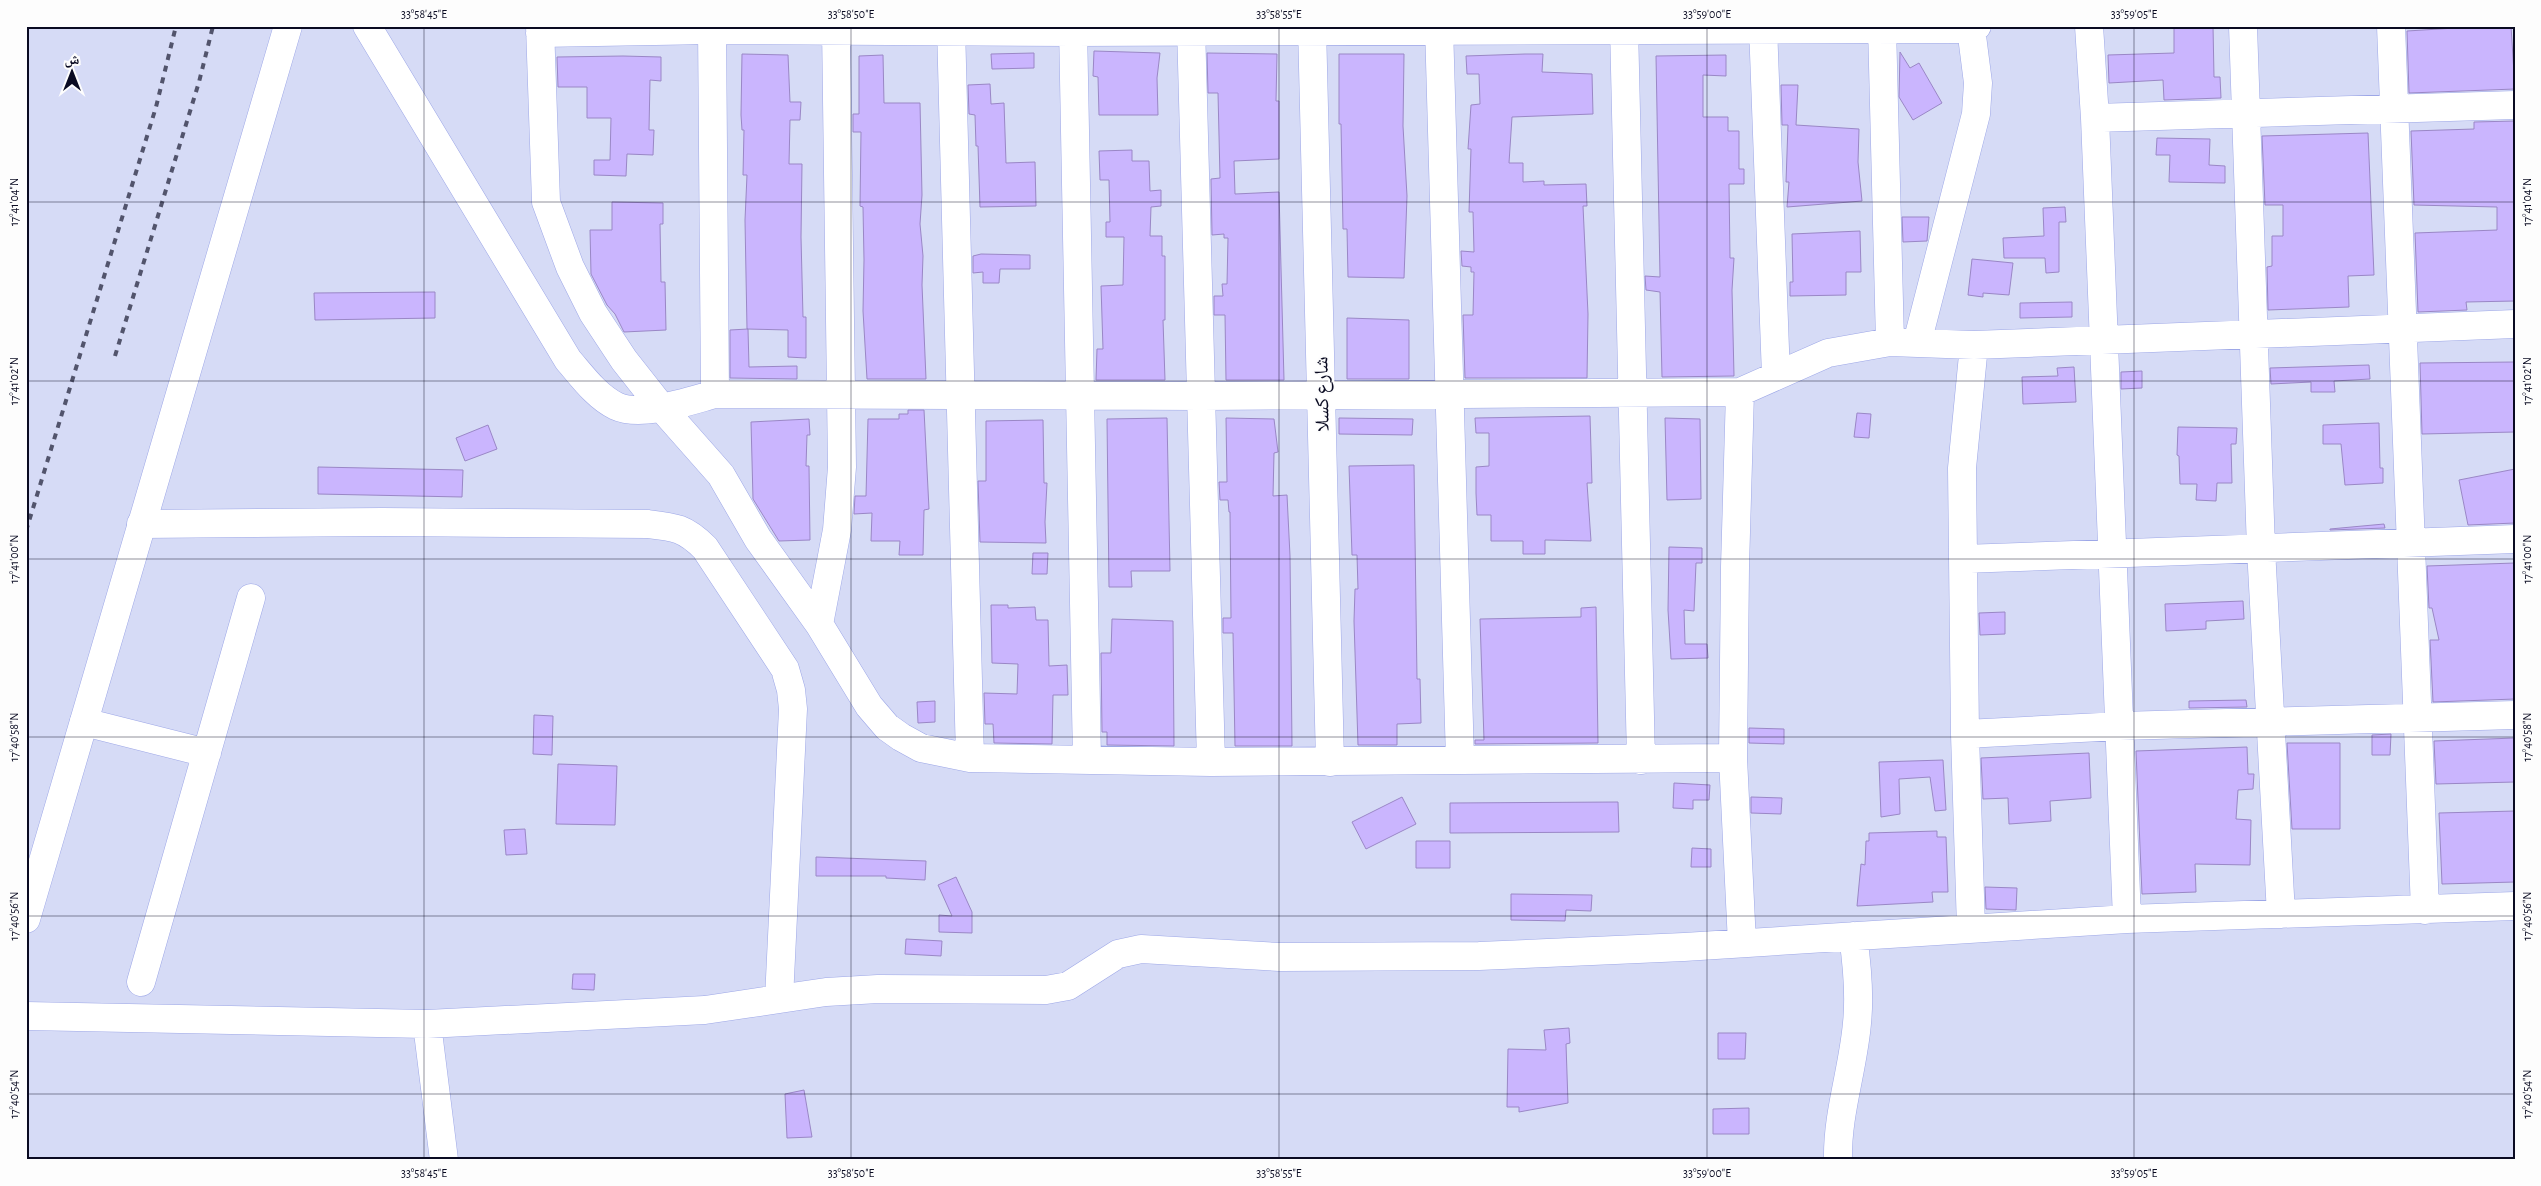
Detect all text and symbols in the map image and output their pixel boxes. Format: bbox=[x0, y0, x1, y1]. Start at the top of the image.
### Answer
text: 33°58'45"E bbox=[401, 8, 447, 20]
text: 33°58'50"E bbox=[828, 8, 875, 20]
text: 33°58'55"E bbox=[1256, 8, 1302, 20]
text: 33°59'00"E bbox=[1683, 8, 1731, 20]
text: 33°59'05"E bbox=[2111, 8, 2157, 20]
north arrow bbox=[48, 48, 98, 98]
text: ش bbox=[65, 53, 80, 68]
text: 17°41'04"N bbox=[8, 178, 20, 226]
text: 17°41'04"N bbox=[2521, 178, 2533, 226]
street label: شارع كسلا bbox=[1311, 356, 1335, 432]
text: 17°41'02"N bbox=[8, 357, 20, 405]
text: 17°41'02"N bbox=[2521, 357, 2533, 405]
text: 17°41'00"N bbox=[8, 535, 20, 583]
text: 17°41'00"N bbox=[2521, 535, 2533, 583]
text: 17°40'58"N bbox=[8, 712, 20, 762]
text: 17°40'58"N bbox=[2521, 712, 2533, 762]
text: 17°40'56"N bbox=[8, 892, 20, 940]
text: 17°40'56"N bbox=[2521, 892, 2533, 940]
text: 17°40'54"N bbox=[8, 1069, 20, 1119]
text: 17°40'54"N bbox=[2521, 1069, 2533, 1119]
text: 33°58'45"E bbox=[401, 1167, 447, 1179]
text: 33°58'50"E bbox=[828, 1167, 875, 1179]
text: 33°58'55"E bbox=[1256, 1167, 1302, 1179]
text: 33°59'00"E bbox=[1683, 1167, 1731, 1179]
text: 33°59'05"E bbox=[2111, 1167, 2157, 1179]

